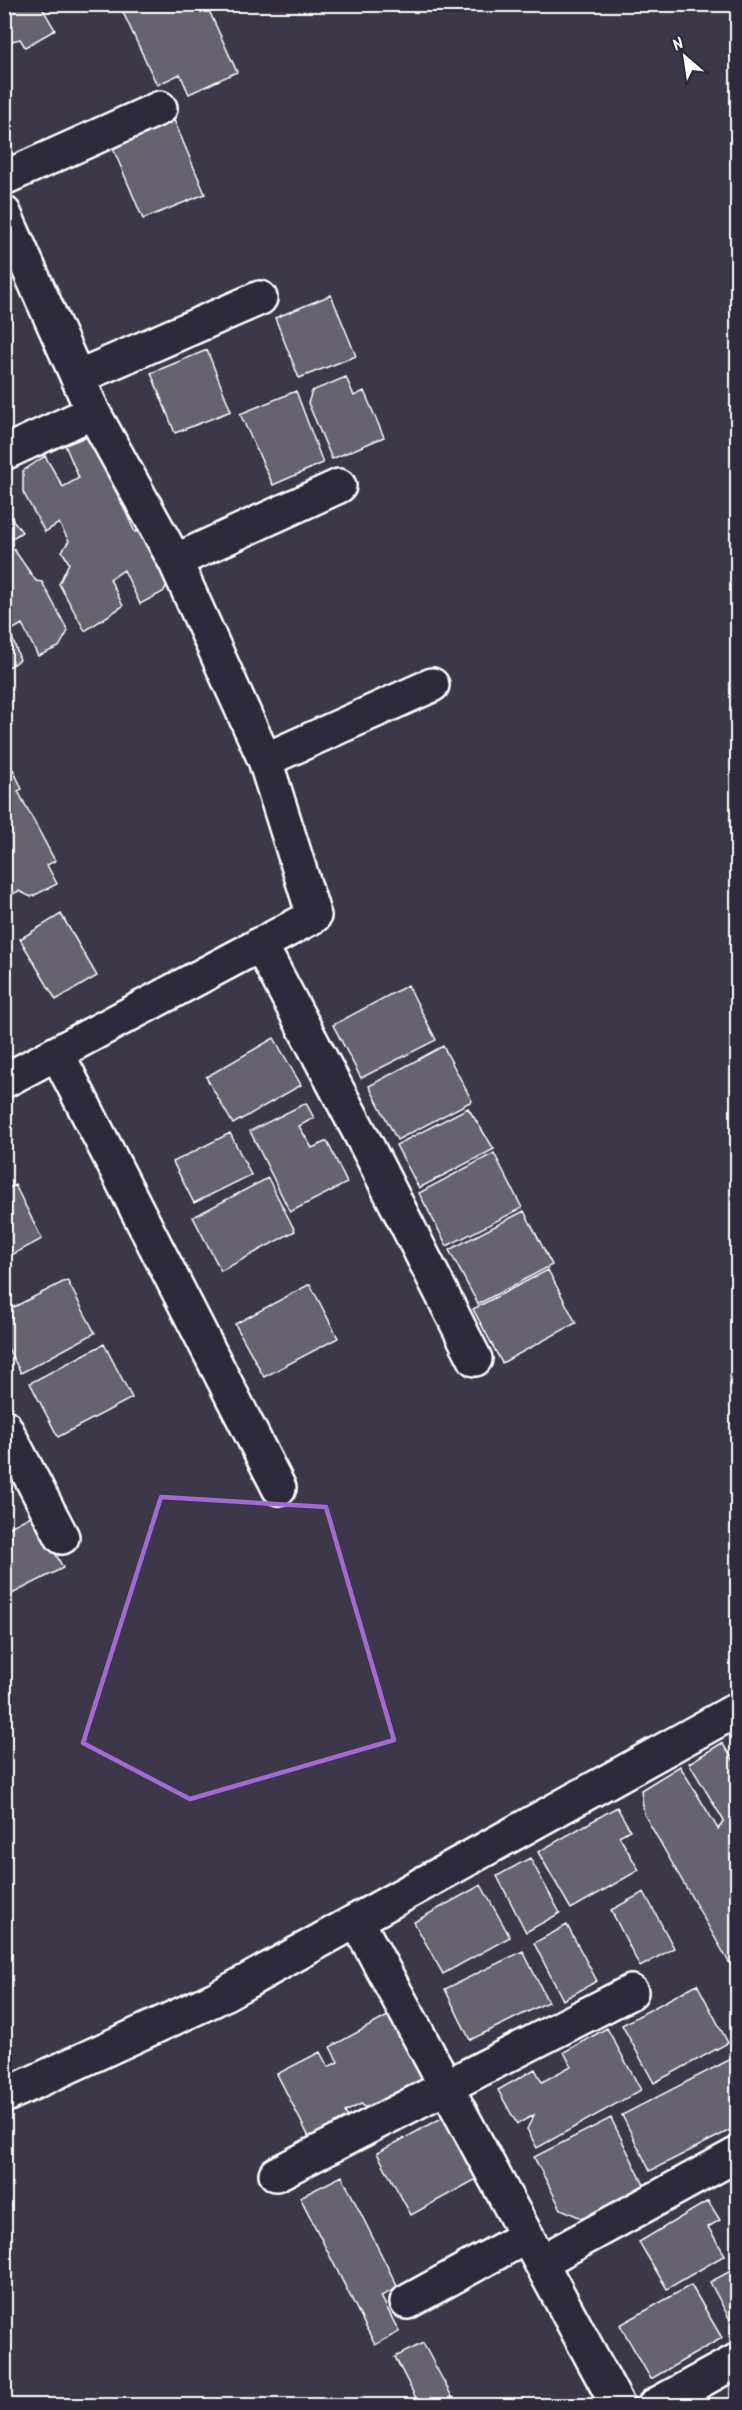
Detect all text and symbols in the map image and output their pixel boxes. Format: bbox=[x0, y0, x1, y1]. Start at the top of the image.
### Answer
north arrow bbox=[655, 27, 715, 87]
text: N bbox=[668, 32, 689, 59]

